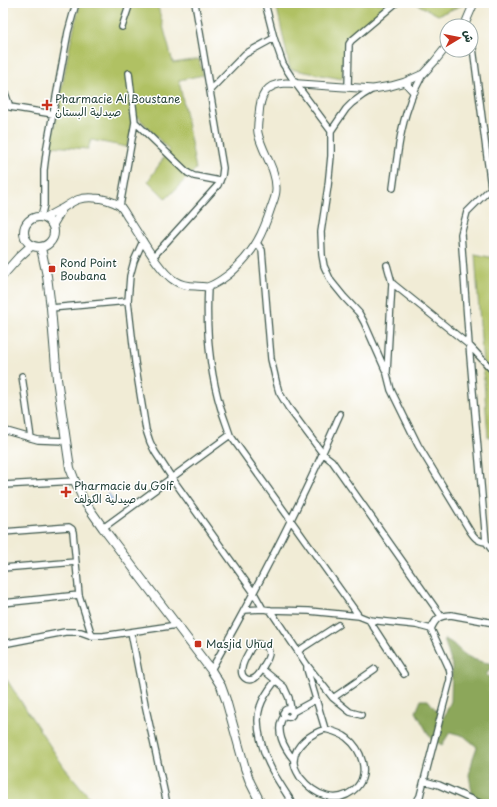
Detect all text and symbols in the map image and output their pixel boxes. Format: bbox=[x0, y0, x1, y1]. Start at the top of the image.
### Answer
north arrow bbox=[439, 18, 479, 58]
text: ش bbox=[460, 29, 479, 44]
place label: Pharmacie Al Boustane صيدلية البستان bbox=[55, 90, 181, 120]
marker: Pharmacie Al Boustane صيدلية البستان bbox=[42, 100, 52, 110]
place label: Rond Point Boubana bbox=[60, 254, 117, 284]
marker: Rond Point Boubana bbox=[47, 264, 57, 274]
place label: Pharmacie du Golf صيدلية الكولف bbox=[74, 477, 174, 507]
marker: Pharmacie du Golf صيدلية الكولف bbox=[61, 487, 71, 497]
place label: Masjid Uhud bbox=[206, 635, 273, 652]
marker: Masjid Uhud bbox=[193, 639, 203, 649]

